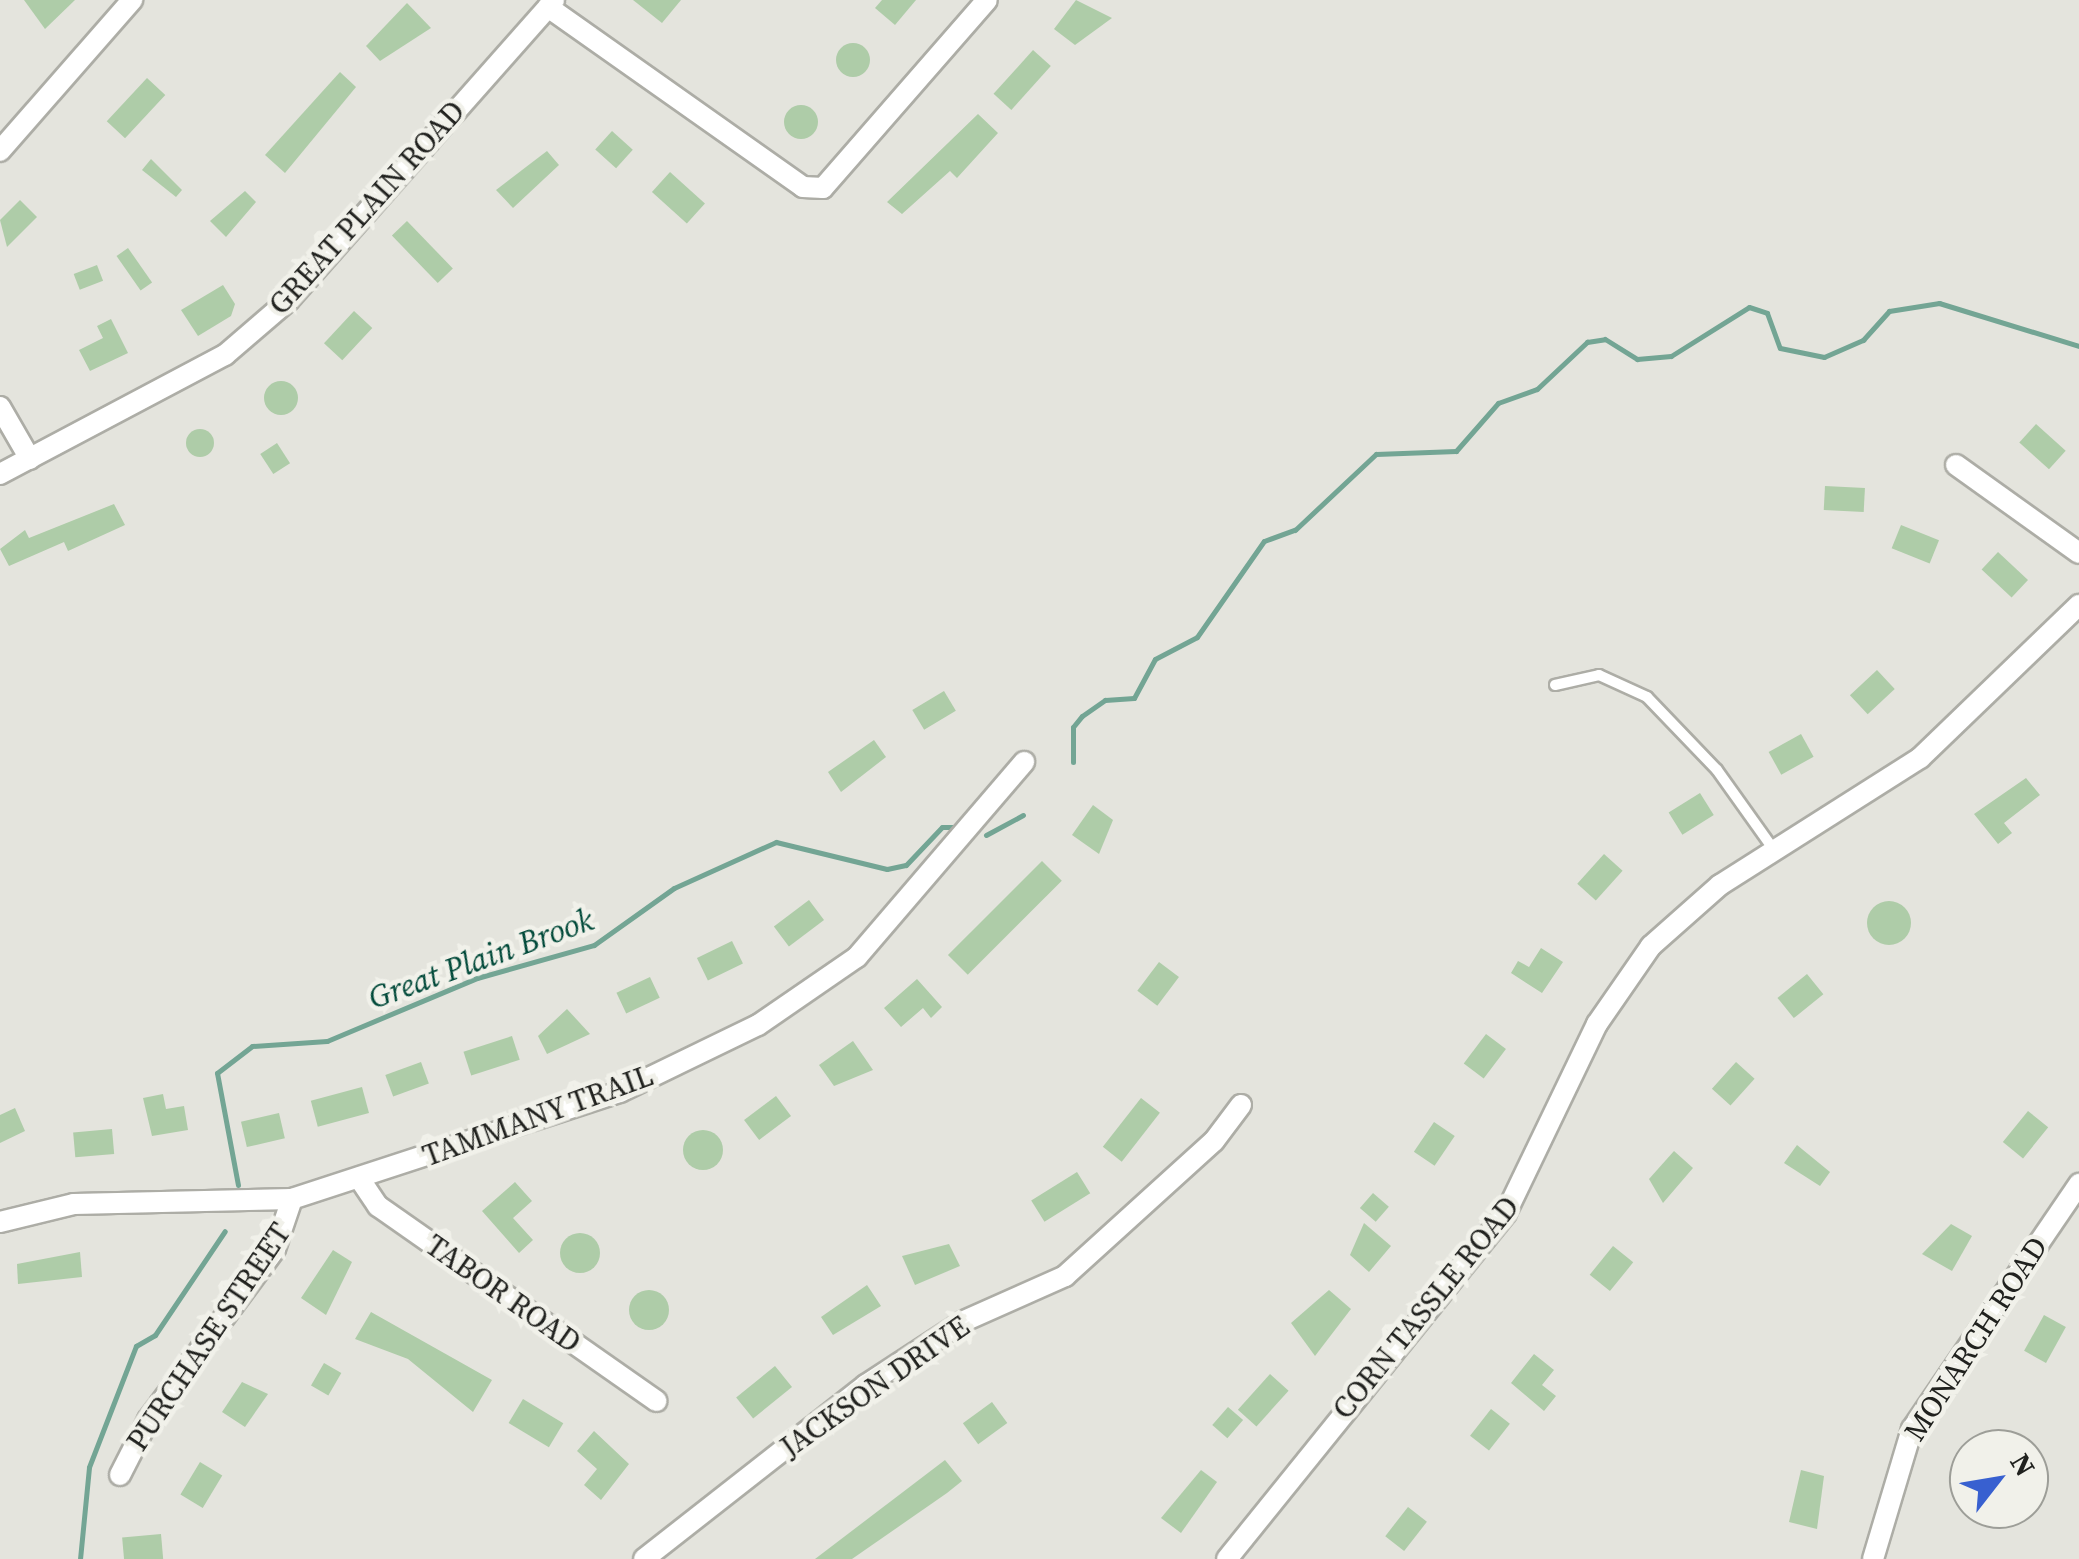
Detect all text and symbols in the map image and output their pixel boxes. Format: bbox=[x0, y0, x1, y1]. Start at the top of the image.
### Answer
street label: GREAT PLAIN ROAD bbox=[261, 93, 473, 323]
water label: Great Plain Brook bbox=[363, 901, 599, 1017]
street label: TAMMANY TRAIL bbox=[417, 1057, 659, 1175]
street label: CORN TASSLE ROAD bbox=[1325, 1189, 1527, 1427]
street label: PURCHASE STREET bbox=[119, 1216, 299, 1458]
street label: TABOR ROAD bbox=[419, 1227, 587, 1361]
street label: MONARCH ROAD bbox=[1897, 1230, 2055, 1448]
street label: JACKSON DRIVE bbox=[774, 1309, 976, 1465]
north arrow bbox=[1949, 1429, 2049, 1529]
text: N bbox=[2001, 1446, 2045, 1483]

